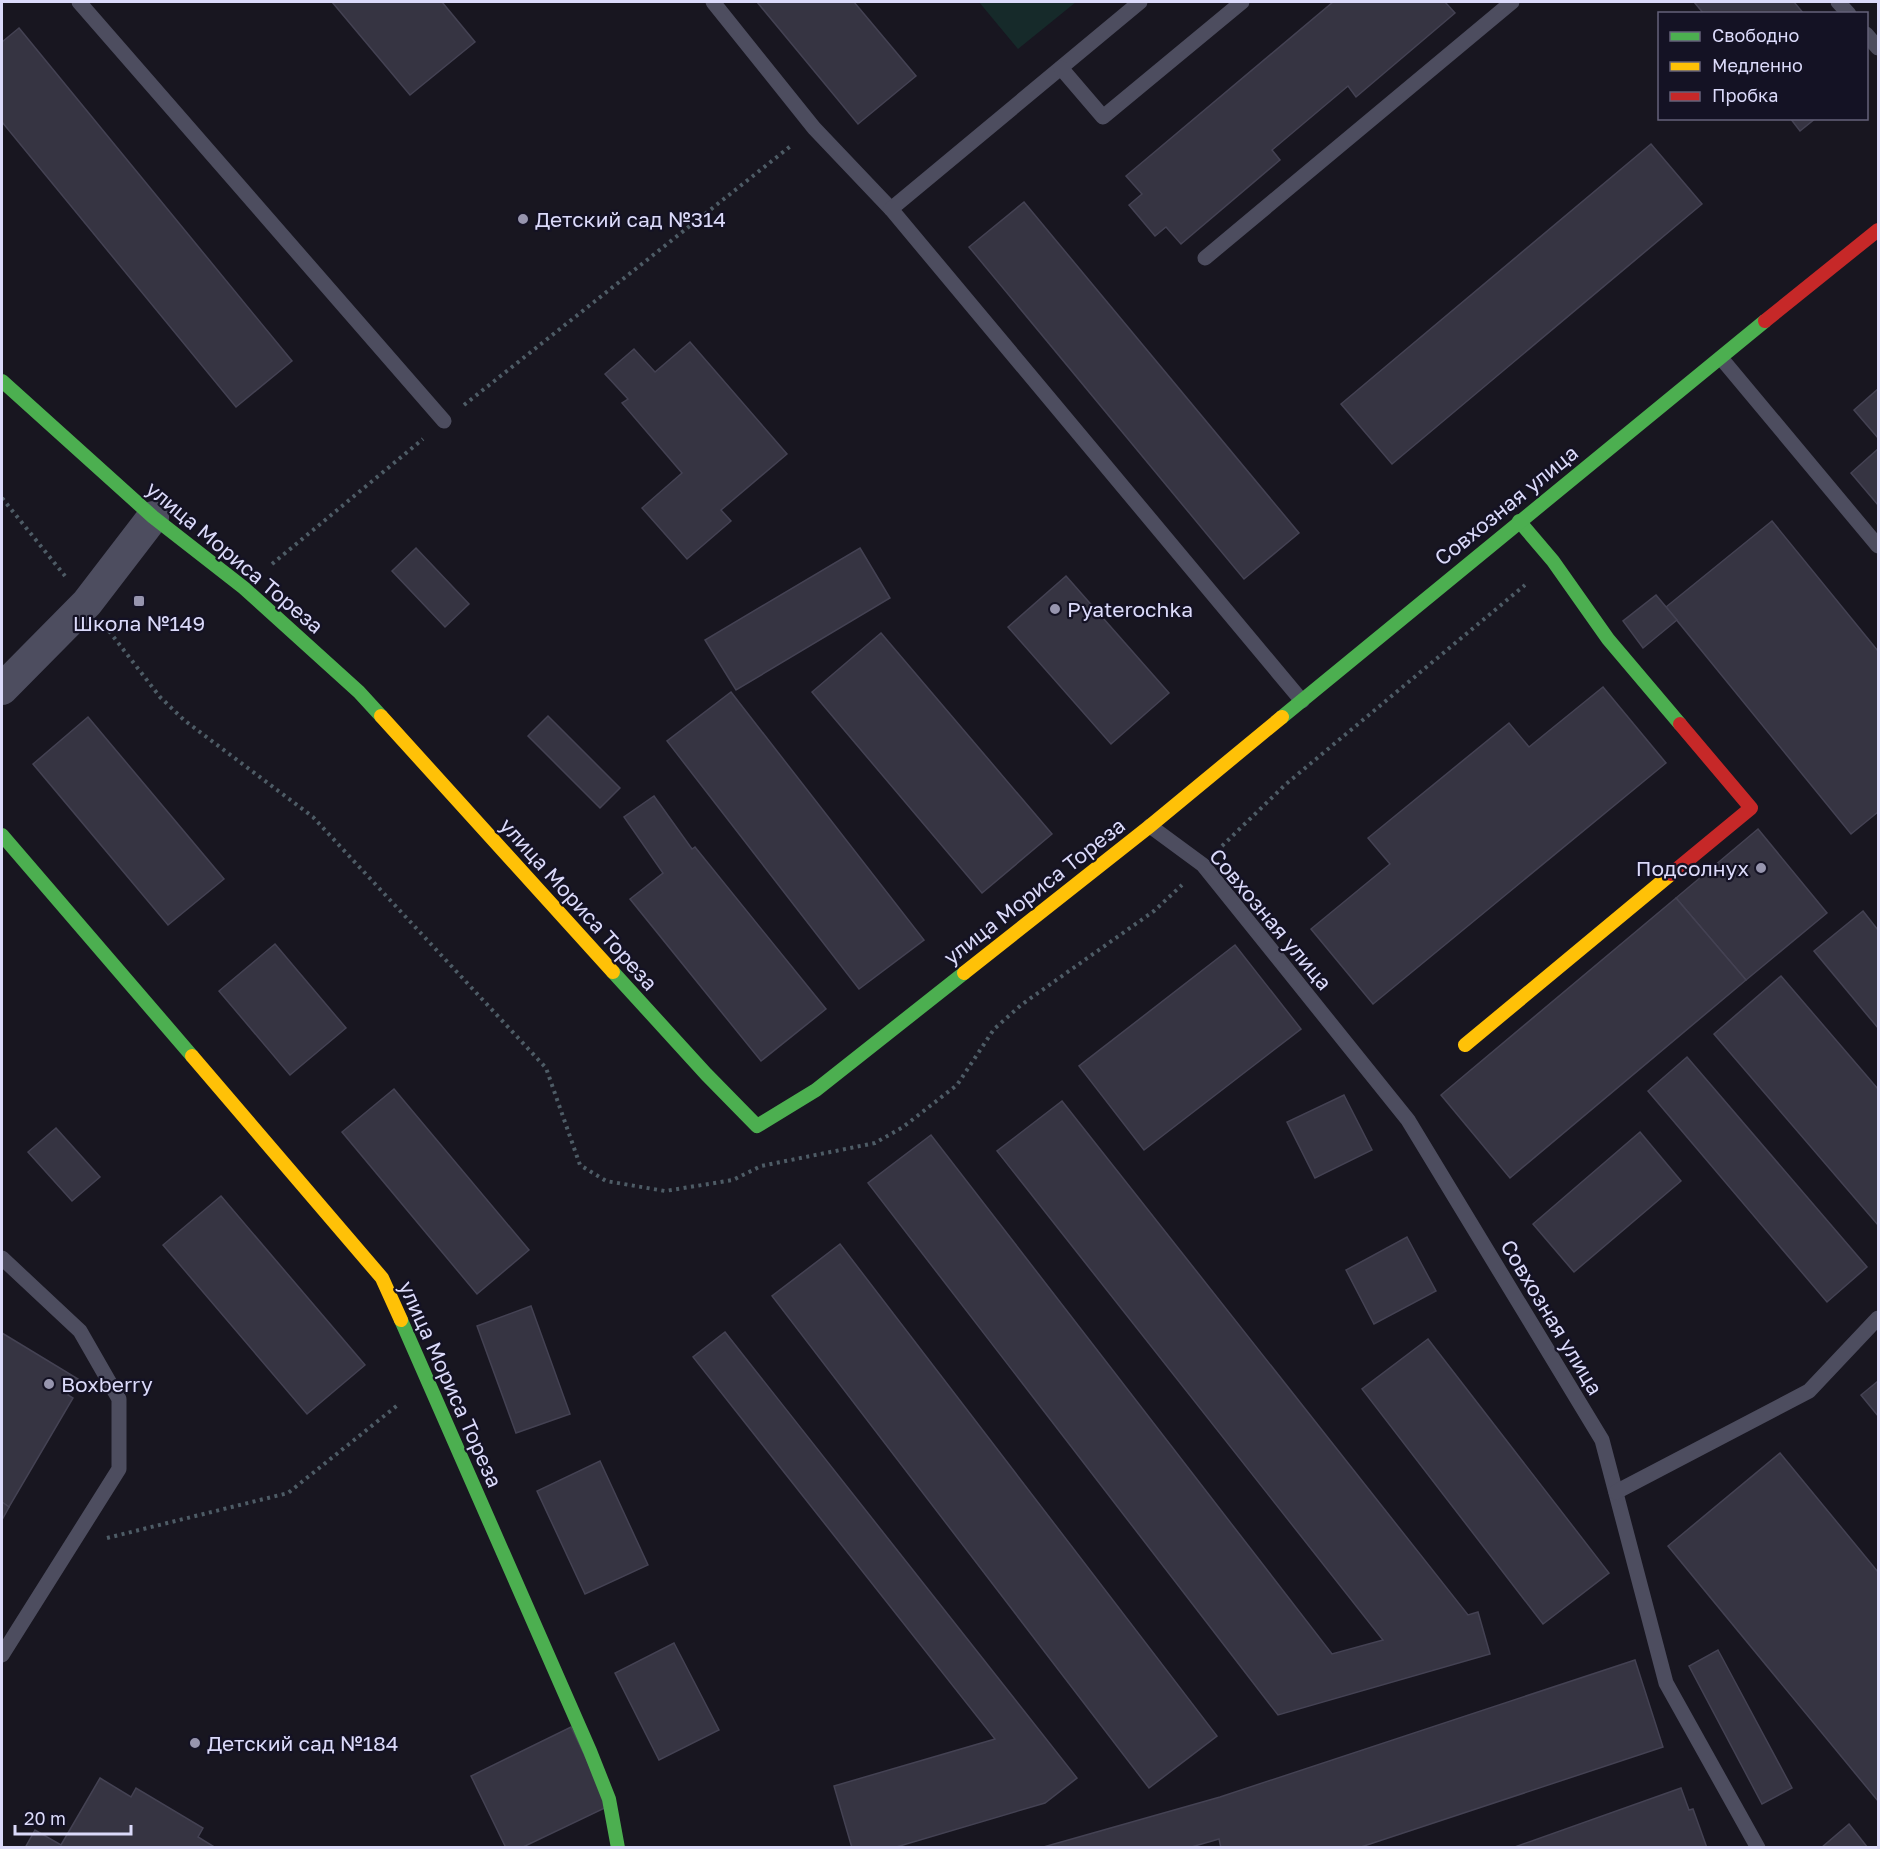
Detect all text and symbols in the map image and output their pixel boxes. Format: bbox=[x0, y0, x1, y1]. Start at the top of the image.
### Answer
legend bbox=[1658, 12, 1868, 120]
text: Свободно bbox=[1712, 24, 1799, 46]
text: Медленно bbox=[1712, 54, 1803, 76]
text: Пробка bbox=[1712, 84, 1778, 106]
place label: Детский сад №314 bbox=[535, 206, 726, 232]
marker: Детский сад №314 bbox=[516, 212, 530, 226]
street label: Совхозная улица bbox=[1429, 439, 1583, 571]
street label: улица Мориса Тореза bbox=[141, 475, 329, 639]
marker: Школа №149 bbox=[132, 594, 146, 608]
place label: Pyaterochka bbox=[1067, 596, 1193, 622]
marker: Pyaterochka bbox=[1048, 602, 1062, 616]
place label: Школа №149 bbox=[73, 610, 205, 636]
street label: улица Мориса Тореза bbox=[495, 812, 663, 996]
street label: улица Мориса Тореза bbox=[938, 812, 1130, 970]
street label: Совхозная улица bbox=[1204, 843, 1338, 995]
place label: Подсолнух bbox=[1636, 855, 1749, 881]
marker: Подсолнух bbox=[1754, 861, 1768, 875]
street label: Совхозная улица bbox=[1495, 1235, 1609, 1399]
street label: улица Мориса Тореза bbox=[394, 1277, 508, 1491]
place label: Boxberry bbox=[61, 1371, 153, 1397]
marker: Boxberry bbox=[42, 1377, 56, 1391]
place label: Детский сад №184 bbox=[207, 1730, 399, 1756]
marker: Детский сад №184 bbox=[188, 1736, 202, 1750]
scale bar bbox=[15, 1798, 130, 1836]
text: 20 m bbox=[24, 1807, 66, 1829]

